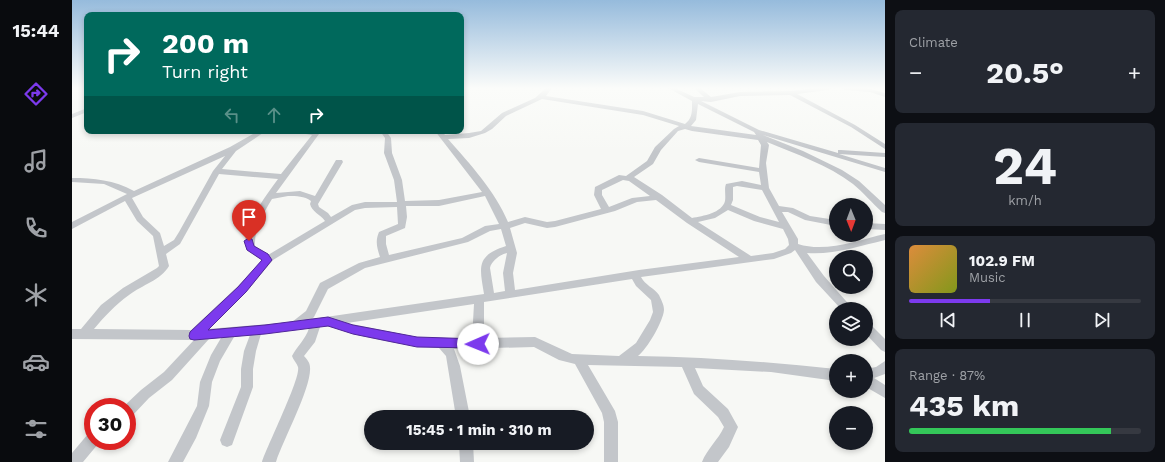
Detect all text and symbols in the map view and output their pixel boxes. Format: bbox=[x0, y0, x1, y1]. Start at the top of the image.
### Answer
text: 15:44 bbox=[13, 20, 59, 41]
text: 200 m bbox=[162, 27, 249, 60]
icon: right bbox=[96, 28, 148, 80]
text: Climate bbox=[909, 35, 958, 50]
text: 20.5° bbox=[986, 55, 1064, 90]
text: − bbox=[909, 60, 922, 85]
text: + bbox=[1128, 60, 1141, 85]
text: Turn right bbox=[162, 61, 248, 82]
icon: directions bbox=[22, 80, 50, 108]
icon: left bbox=[221, 104, 243, 126]
icon: ahead bbox=[263, 104, 285, 126]
icon: right bbox=[305, 104, 327, 126]
text: 24 bbox=[993, 136, 1057, 197]
icon: music bbox=[22, 147, 50, 175]
text: km/h bbox=[1008, 193, 1042, 208]
north arrow bbox=[829, 198, 873, 242]
map controls bbox=[829, 198, 873, 450]
pin bbox=[232, 200, 266, 241]
icon: arrive bbox=[238, 206, 260, 228]
icon: phone bbox=[22, 214, 50, 242]
button: search bbox=[829, 250, 873, 294]
text: 102.9 FM bbox=[969, 252, 1035, 270]
text: Music bbox=[969, 270, 1006, 285]
icon: climate bbox=[22, 281, 50, 309]
button: layers bbox=[829, 302, 873, 346]
icon: previous bbox=[937, 309, 959, 331]
icon: pause bbox=[1014, 309, 1036, 331]
icon: next bbox=[1091, 309, 1113, 331]
position arrow bbox=[457, 323, 499, 365]
icon: car bbox=[22, 348, 50, 376]
button: + bbox=[829, 354, 873, 398]
text: Range · 87% bbox=[909, 368, 985, 383]
text: 435 km bbox=[909, 388, 1019, 423]
speed limit sign: 30 bbox=[84, 398, 136, 450]
button: − bbox=[829, 406, 873, 450]
icon: filters bbox=[22, 415, 50, 443]
text: 15:45 · 1 min · 310 m bbox=[406, 421, 552, 439]

